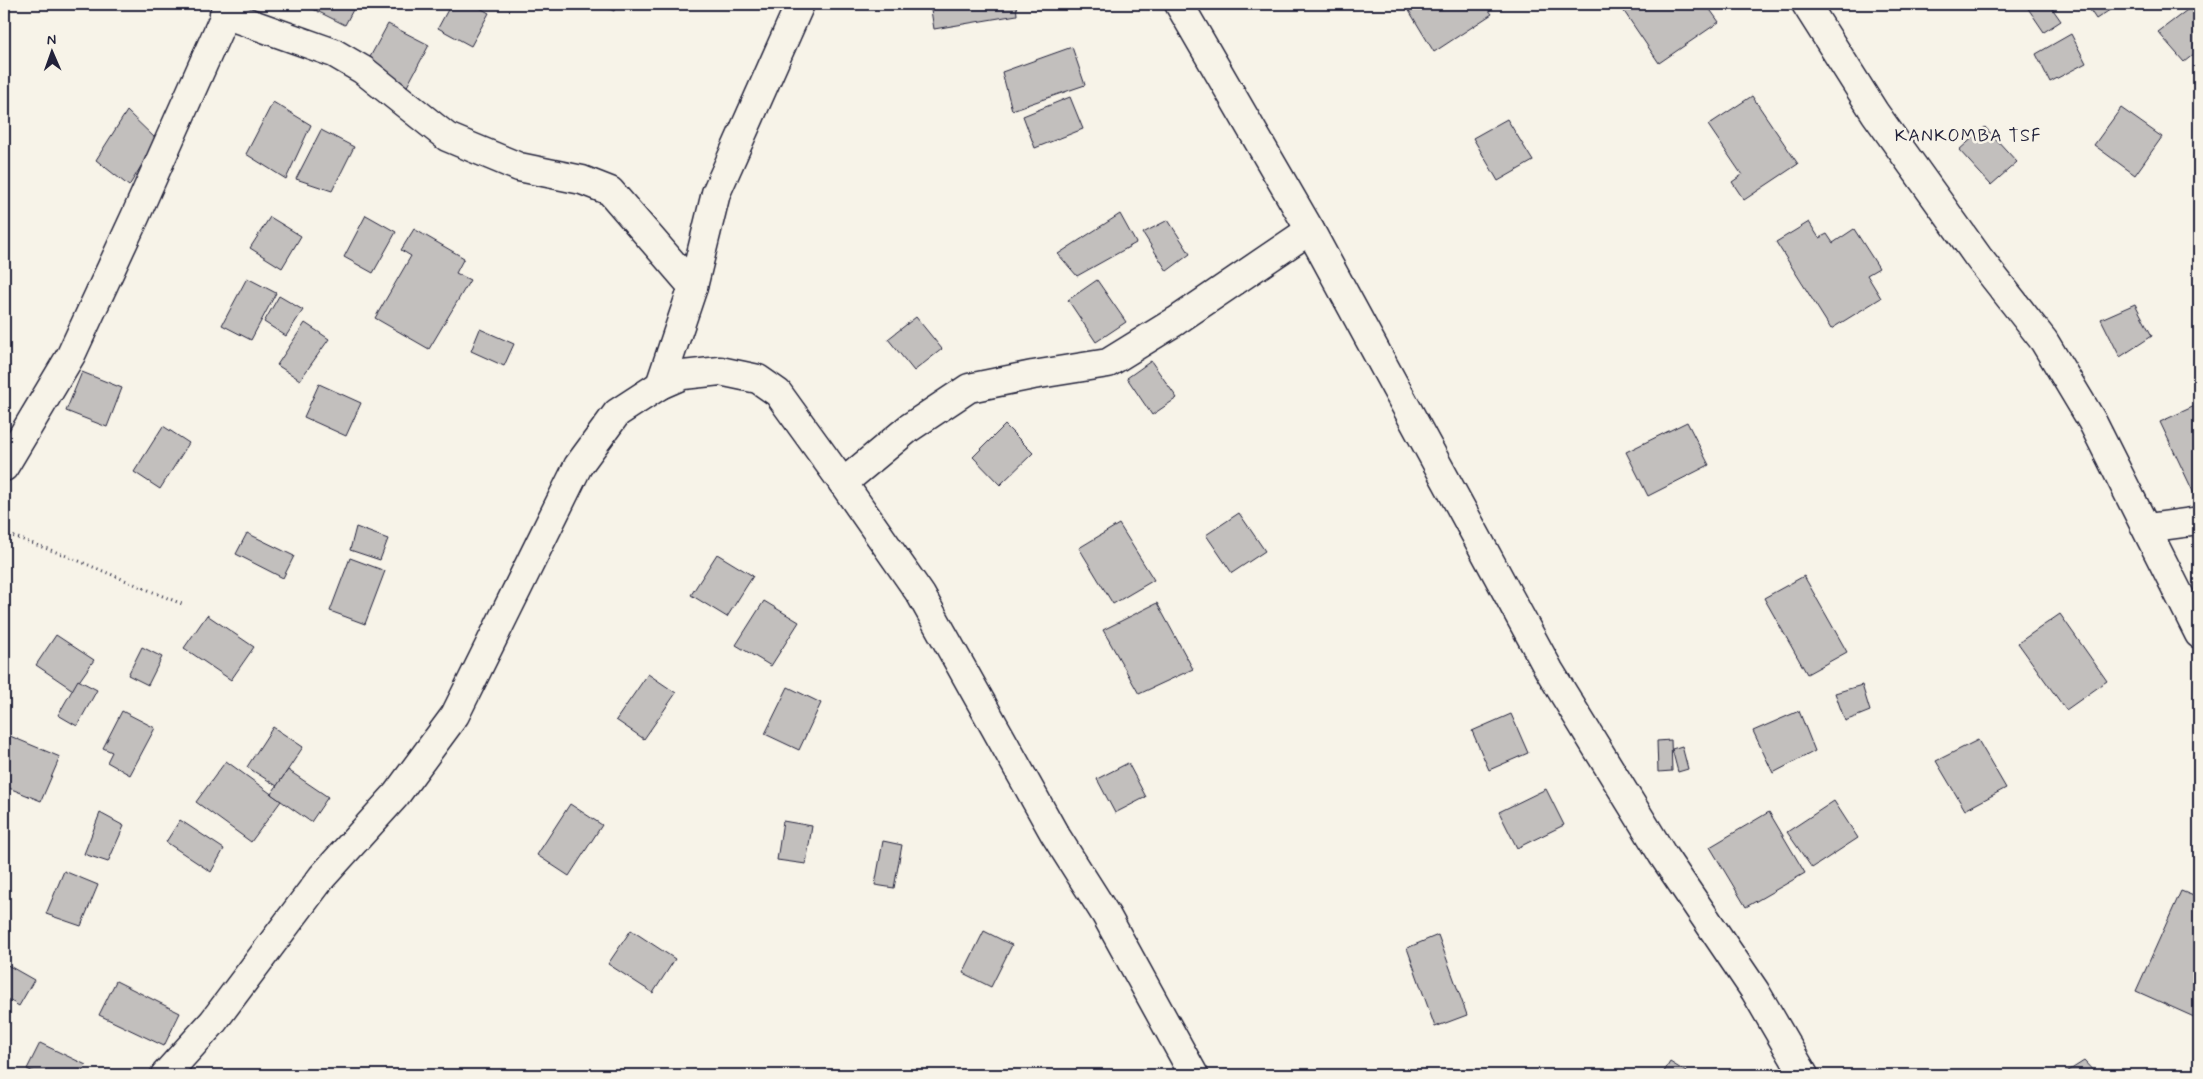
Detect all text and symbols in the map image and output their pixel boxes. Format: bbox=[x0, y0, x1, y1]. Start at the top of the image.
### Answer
north arrow bbox=[28, 28, 78, 78]
text: N bbox=[47, 31, 57, 49]
district label: KANKOMBA TSF bbox=[1894, 124, 2042, 148]

